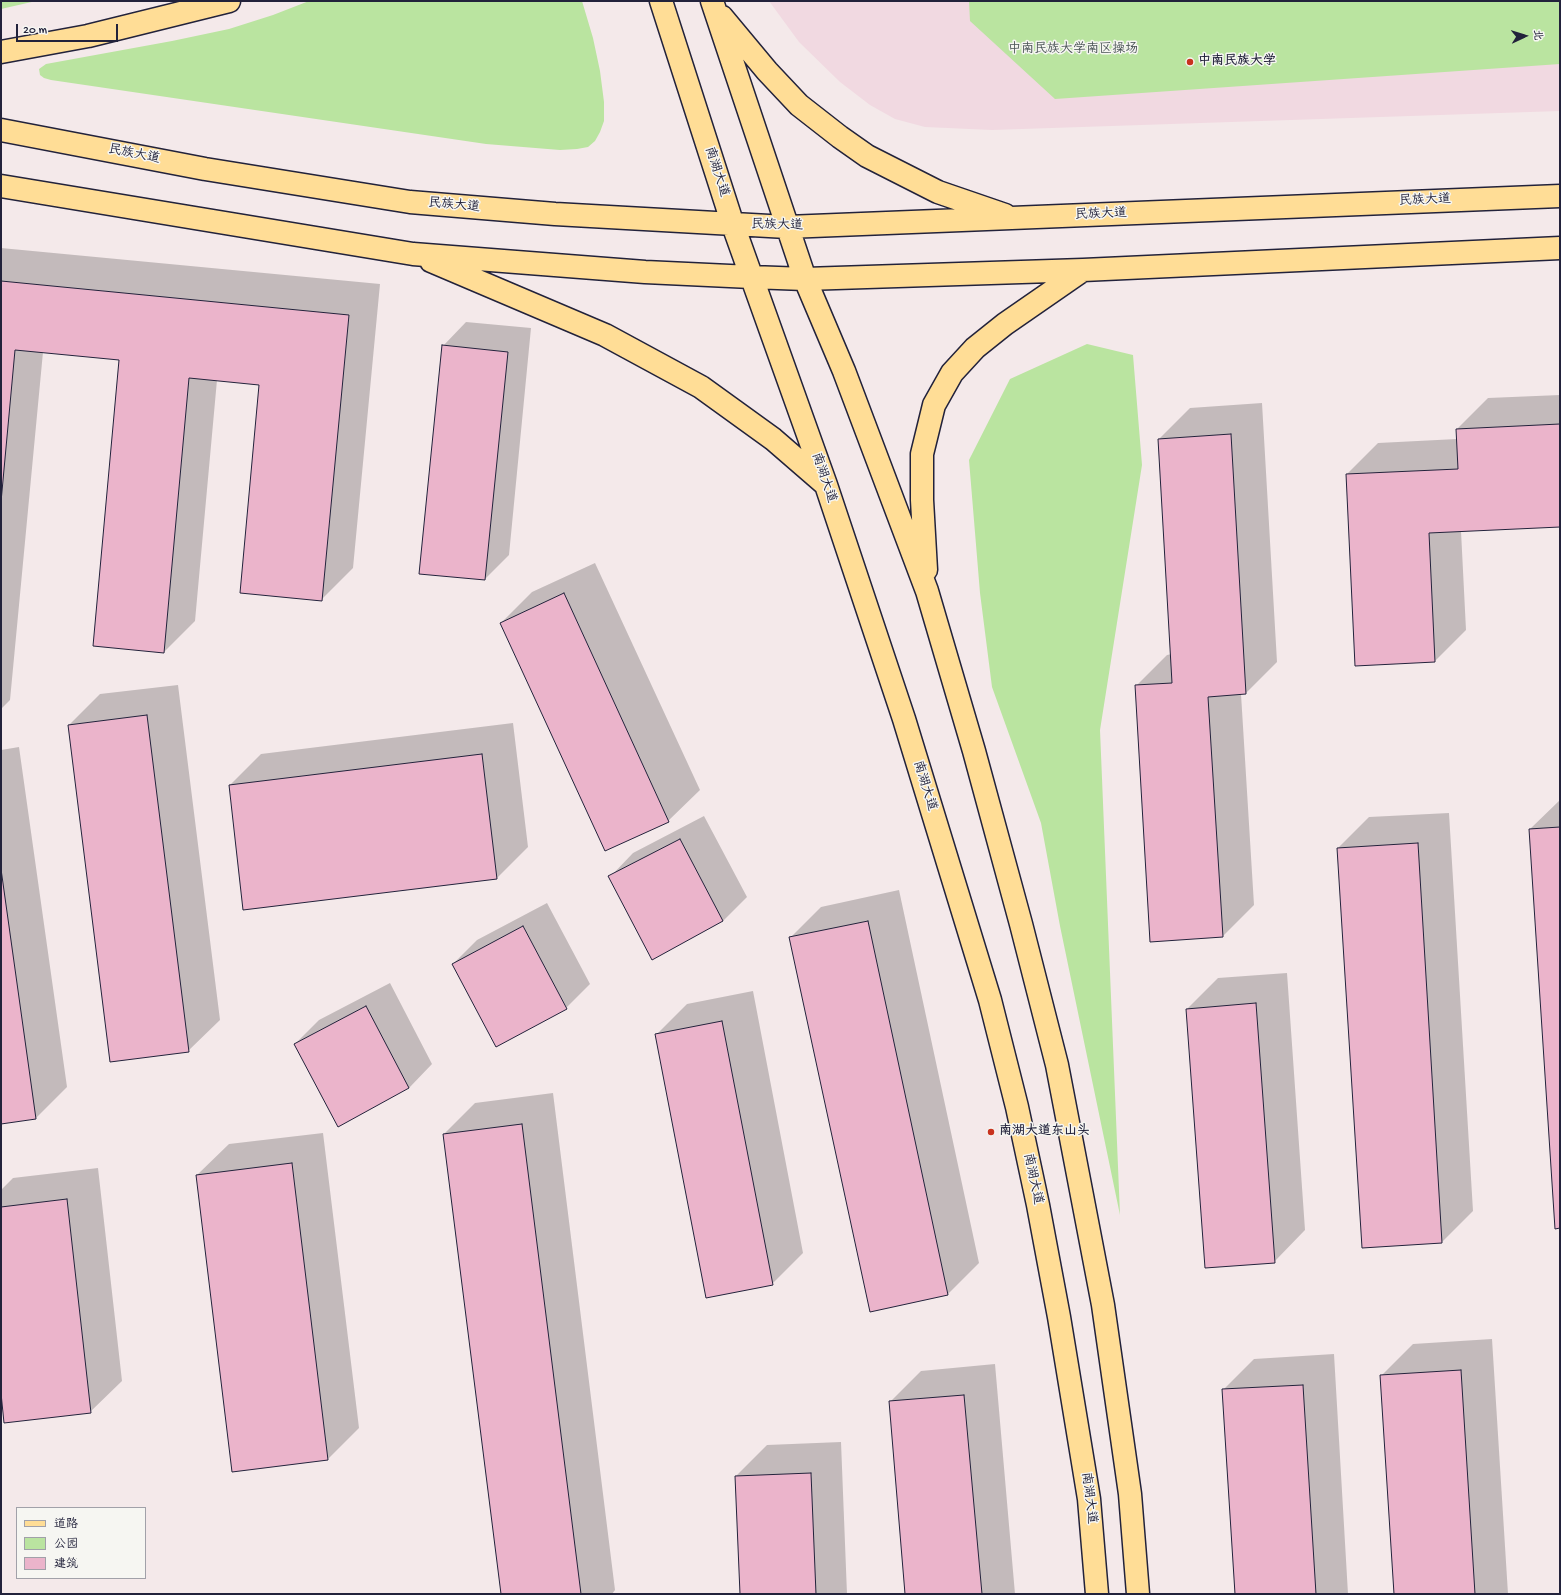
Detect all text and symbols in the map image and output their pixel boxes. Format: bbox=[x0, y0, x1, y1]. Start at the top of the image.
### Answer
scale bar bbox=[18, 16, 120, 42]
north arrow bbox=[1505, 16, 1545, 56]
text: 20 m bbox=[23, 24, 47, 38]
text: 北 bbox=[1531, 29, 1543, 41]
park label: 中南民族大学南区操场 bbox=[1008, 42, 1138, 58]
place label: 中南民族大学 bbox=[1198, 54, 1276, 70]
marker: 中南民族大学 bbox=[1185, 57, 1195, 67]
street label: 民族大道 bbox=[107, 142, 161, 168]
street label: 南湖大道 bbox=[701, 145, 731, 199]
street label: 民族大道 bbox=[1399, 192, 1451, 210]
street label: 民族大道 bbox=[427, 196, 481, 216]
street label: 民族大道 bbox=[1075, 206, 1127, 224]
street label: 民族大道 bbox=[751, 218, 803, 234]
street label: 南湖大道 bbox=[807, 451, 839, 505]
street label: 南湖大道 bbox=[909, 759, 939, 813]
place label: 南湖大道东山头 bbox=[999, 1124, 1090, 1140]
marker: 南湖大道东山头 bbox=[986, 1127, 996, 1137]
street label: 南湖大道 bbox=[1019, 1152, 1045, 1206]
street label: 南湖大道 bbox=[1077, 1471, 1099, 1525]
legend bbox=[16, 1507, 146, 1579]
text: 道路 bbox=[54, 1518, 78, 1532]
text: 公园 bbox=[54, 1538, 78, 1552]
text: 建筑 bbox=[54, 1558, 78, 1572]

